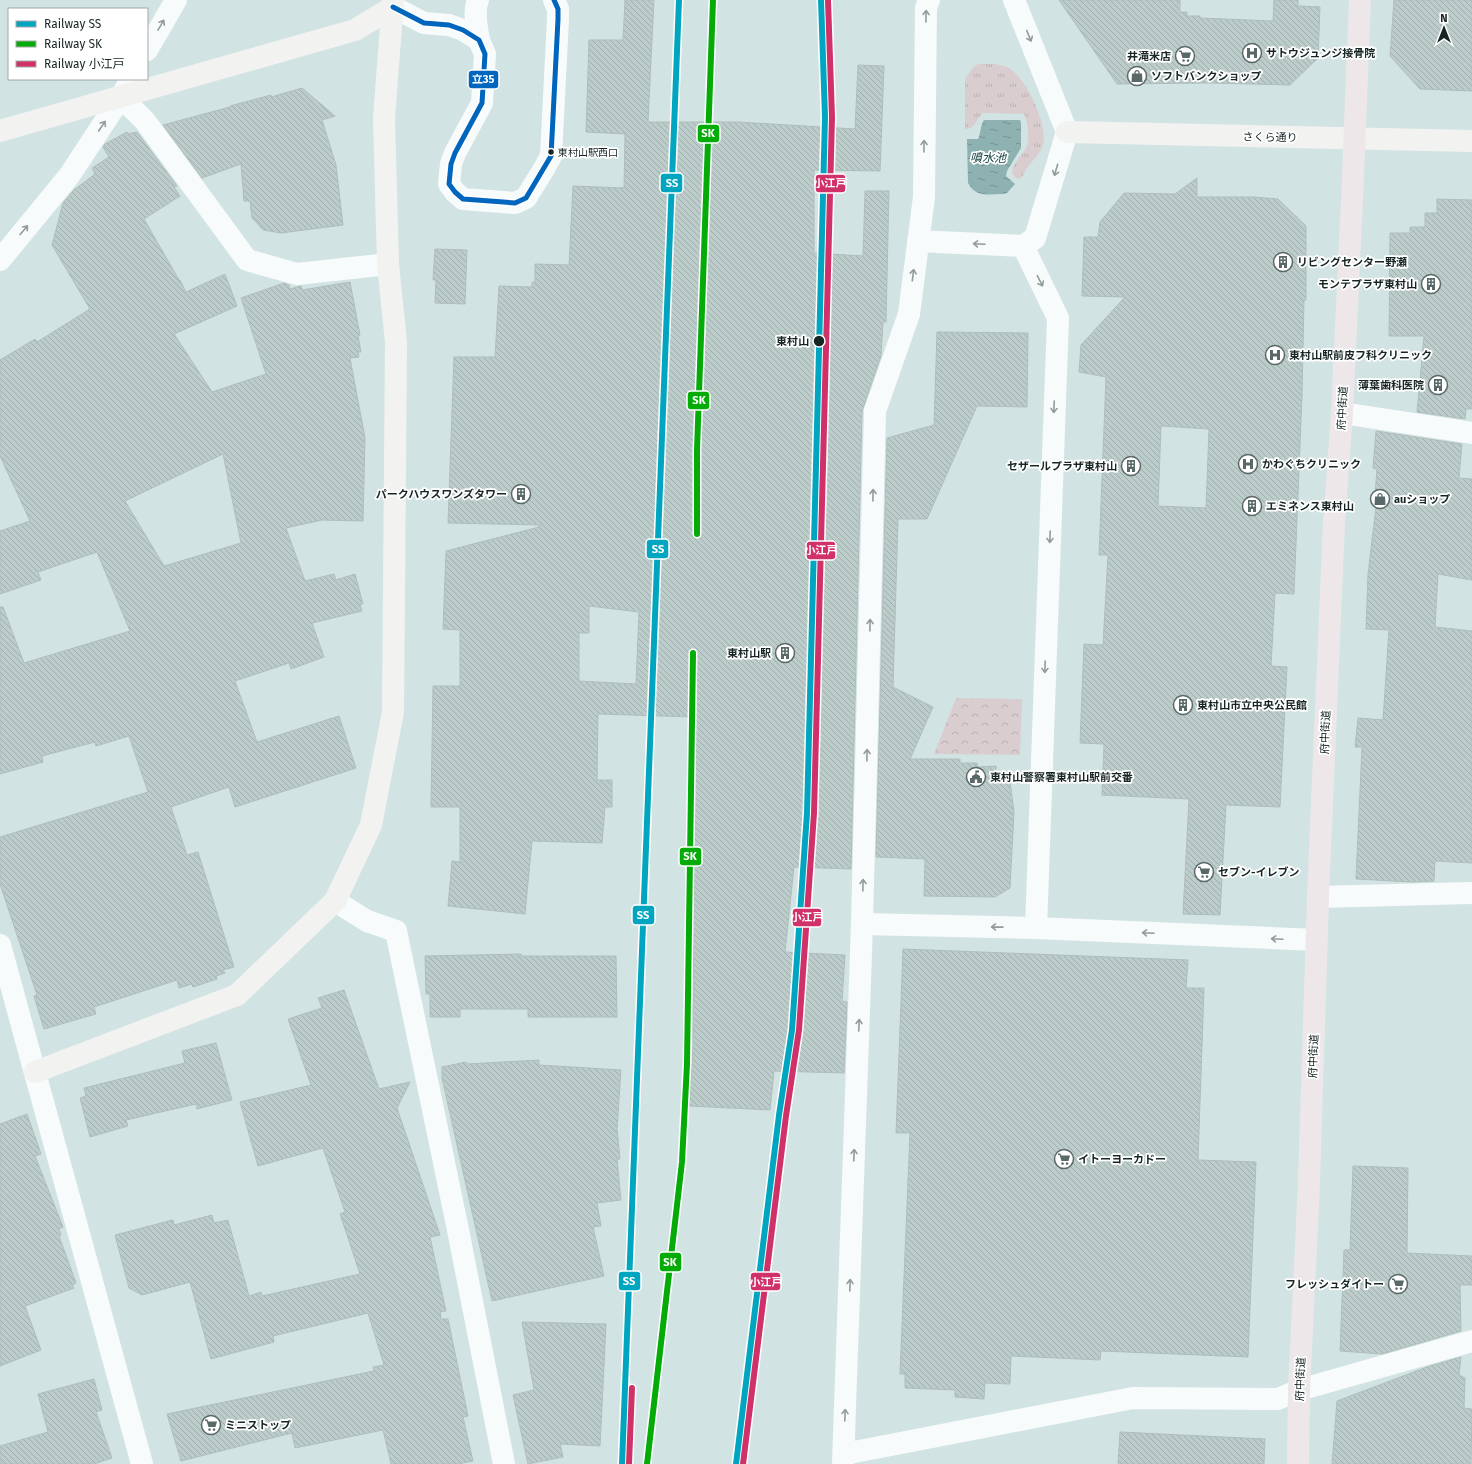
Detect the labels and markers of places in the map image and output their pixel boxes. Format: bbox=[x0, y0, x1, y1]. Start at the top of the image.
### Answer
hospital icon: サトウジュンジ接骨院 bbox=[1241, 42, 1263, 64]
supermarket icon: 井滝米店 bbox=[1174, 45, 1196, 67]
place label: サトウジュンジ接骨院 bbox=[1266, 47, 1375, 60]
place label: 井滝米店 bbox=[1127, 50, 1171, 63]
shop icon: ソフトバンクショップ bbox=[1126, 65, 1148, 87]
place label: ソフトバンクショップ bbox=[1151, 70, 1262, 83]
marker: 東村山駅西口 bbox=[546, 147, 556, 157]
place label: 東村山駅西口 bbox=[558, 147, 618, 159]
building icon: リビングセンター野瀬 bbox=[1272, 251, 1294, 273]
place label: リビングセンター野瀬 bbox=[1297, 256, 1407, 269]
building icon: モンテプラザ東村山 bbox=[1420, 273, 1442, 295]
place label: モンテプラザ東村山 bbox=[1318, 278, 1417, 291]
marker: 東村山 bbox=[812, 334, 826, 348]
place label: 東村山 bbox=[776, 335, 809, 348]
hospital icon: 東村山駅前皮フ科クリニック bbox=[1264, 344, 1286, 366]
place label: 東村山駅前皮フ科クリニック bbox=[1289, 349, 1432, 362]
building icon: 薄葉歯科医院 bbox=[1427, 374, 1449, 396]
place label: 薄葉歯科医院 bbox=[1358, 379, 1424, 392]
hospital icon: かわぐちクリニック bbox=[1237, 453, 1259, 475]
building icon: セザールプラザ東村山 bbox=[1120, 455, 1142, 477]
place label: かわぐちクリニック bbox=[1262, 458, 1361, 471]
place label: セザールプラザ東村山 bbox=[1007, 460, 1117, 473]
building icon: パークハウスワンズタワー bbox=[510, 483, 532, 505]
place label: パークハウスワンズタワー bbox=[376, 488, 507, 501]
shop icon: auショップ bbox=[1369, 488, 1391, 510]
place label: auショップ bbox=[1394, 493, 1450, 506]
building icon: エミネンス東村山 bbox=[1241, 495, 1263, 517]
place label: エミネンス東村山 bbox=[1266, 500, 1354, 513]
building icon: 東村山駅 bbox=[774, 642, 796, 664]
place label: 東村山駅 bbox=[727, 647, 771, 660]
building icon: 東村山市立中央公民館 bbox=[1172, 694, 1194, 716]
place label: 東村山市立中央公民館 bbox=[1197, 699, 1307, 712]
public building icon: 東村山警察署東村山駅前交番 bbox=[965, 766, 987, 788]
place label: 東村山警察署東村山駅前交番 bbox=[990, 771, 1133, 784]
supermarket icon: セブン-イレブン bbox=[1193, 861, 1215, 883]
place label: セブン-イレブン bbox=[1218, 866, 1299, 879]
supermarket icon: イトーヨーカドー bbox=[1053, 1148, 1075, 1170]
place label: イトーヨーカドー bbox=[1078, 1153, 1166, 1166]
supermarket icon: フレッシュダイトー bbox=[1387, 1273, 1409, 1295]
place label: フレッシュダイトー bbox=[1285, 1278, 1384, 1291]
supermarket icon: ミニストップ bbox=[200, 1414, 222, 1436]
place label: ミニストップ bbox=[225, 1419, 291, 1432]

